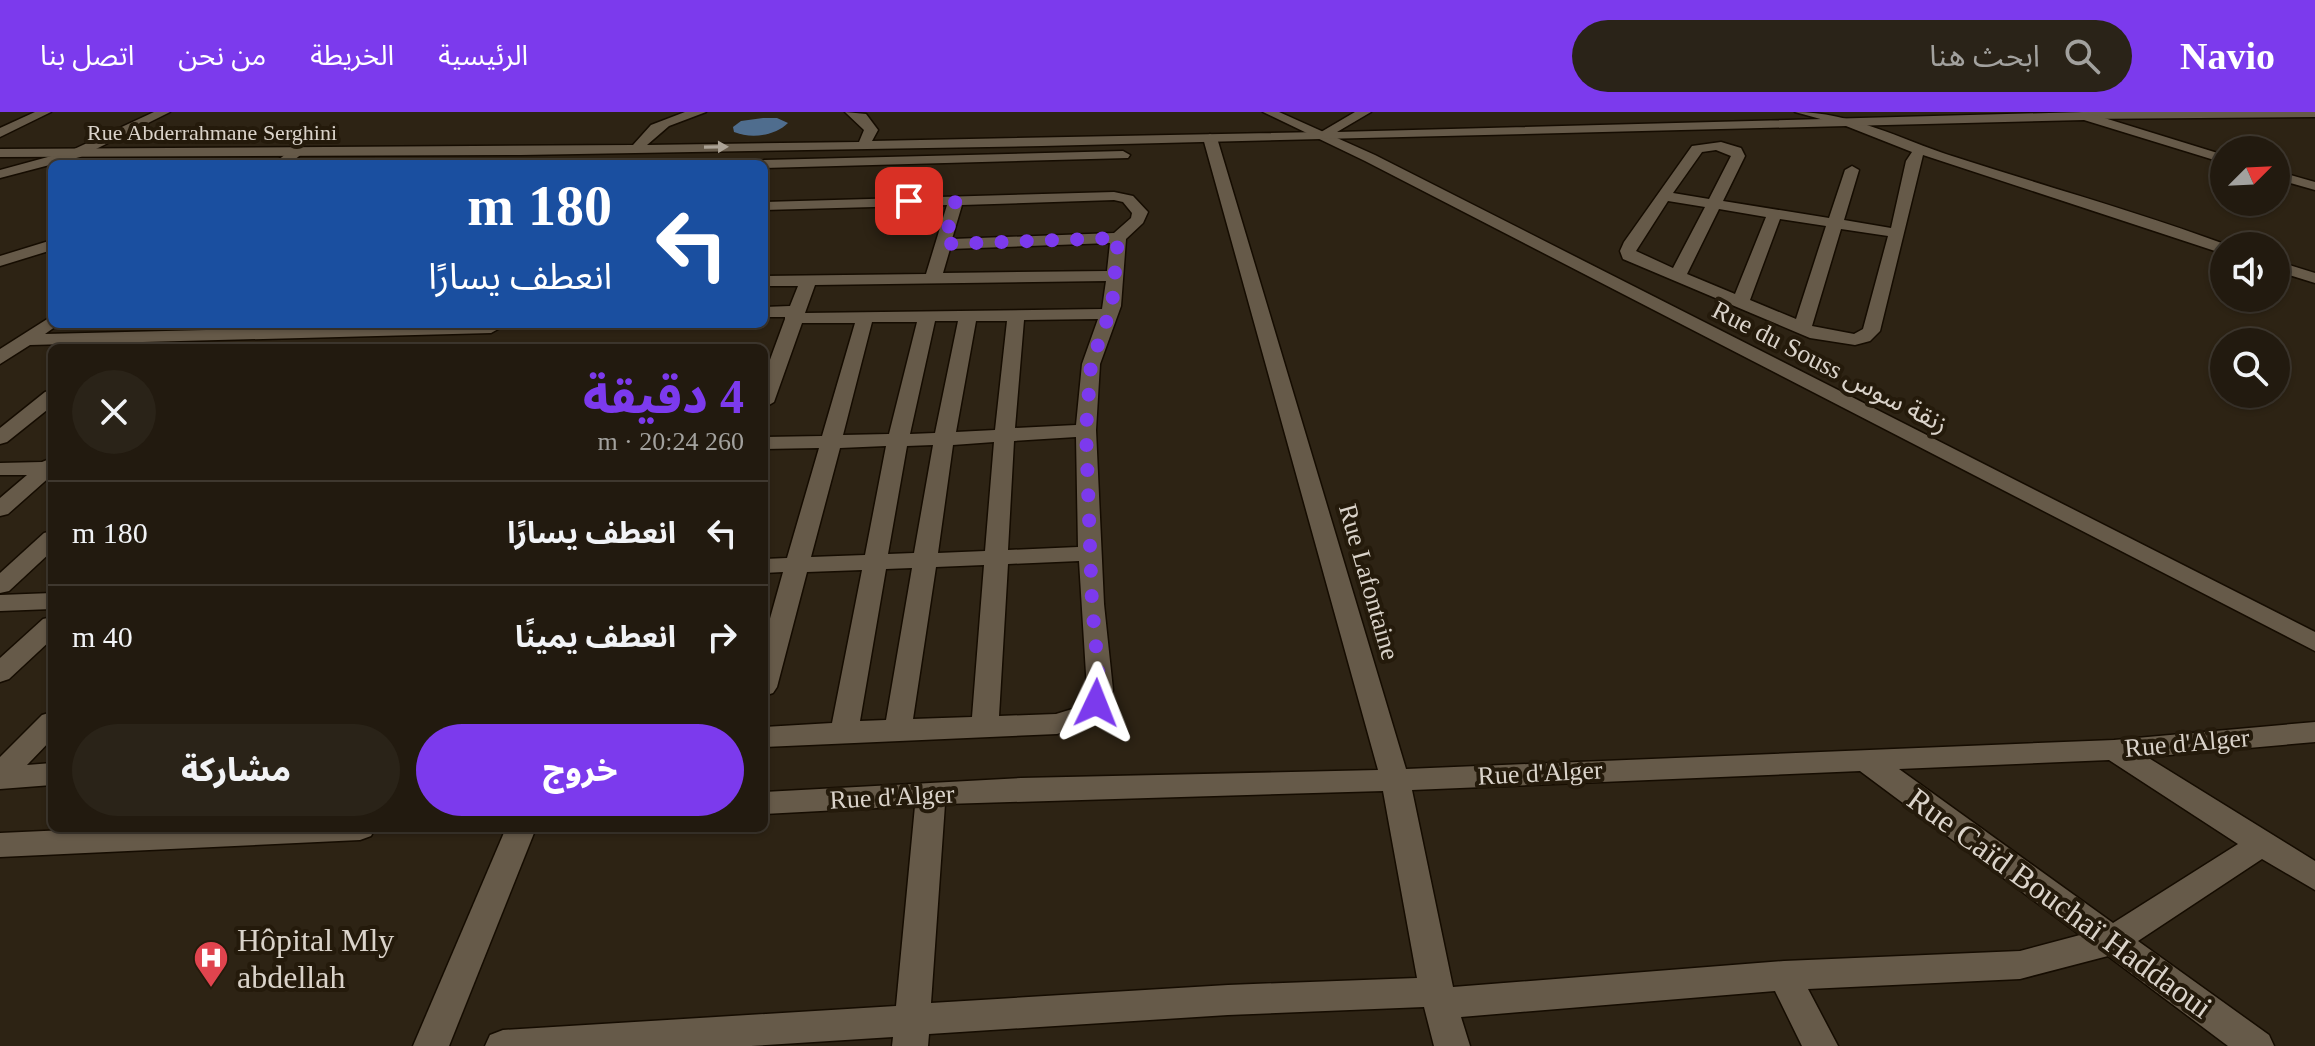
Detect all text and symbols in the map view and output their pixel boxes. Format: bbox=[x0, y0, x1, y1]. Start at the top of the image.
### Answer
search box bbox=[1572, 20, 2132, 92]
icon: search bbox=[2060, 34, 2104, 78]
text: Navio bbox=[2180, 35, 2275, 77]
text: ابحث هنا bbox=[1929, 39, 2040, 72]
text: اتصل بنا bbox=[40, 40, 134, 71]
text: من نحن bbox=[178, 40, 266, 71]
text: الخريطة bbox=[310, 40, 394, 71]
text: الرئيسية bbox=[438, 40, 528, 71]
street label: Rue Abderrahmane Serghini bbox=[87, 120, 337, 145]
north arrow bbox=[2210, 136, 2290, 216]
map controls bbox=[2210, 136, 2290, 408]
one-way arrow bbox=[704, 141, 729, 153]
pin bbox=[875, 167, 943, 235]
text: 180 m bbox=[467, 175, 612, 237]
icon: arrive bbox=[887, 179, 931, 223]
icon: left bbox=[640, 192, 744, 296]
button: sound bbox=[2210, 232, 2290, 312]
text: انعطف يسارًا bbox=[428, 257, 612, 297]
street label: Rue du Souss زنقة سوس bbox=[1708, 295, 1952, 439]
button: search bbox=[2210, 328, 2290, 408]
button: close bbox=[72, 370, 156, 454]
text: 4 دقيقة bbox=[583, 370, 744, 423]
text: 260 m · 20:24 bbox=[597, 427, 744, 456]
street label: Rue Lafontaine bbox=[1333, 501, 1405, 663]
icon: left bbox=[700, 511, 744, 555]
text: 180 m bbox=[72, 516, 148, 549]
text: انعطف يسارًا bbox=[507, 516, 676, 549]
icon: right bbox=[700, 615, 744, 659]
text: 40 m bbox=[72, 620, 133, 653]
text: انعطف يمينًا bbox=[515, 620, 676, 653]
position arrow bbox=[1054, 661, 1138, 745]
street label: Rue d'Alger bbox=[2123, 723, 2251, 763]
button: مشاركة bbox=[72, 724, 400, 816]
button: خروج bbox=[416, 724, 744, 816]
street label: Rue d'Alger bbox=[1477, 755, 1604, 791]
street label: Rue d'Alger bbox=[829, 779, 956, 815]
street label: Rue Caïd Bouchaï Haddaoui bbox=[1901, 781, 2219, 1025]
place label: Hôpital Mly abdellah bbox=[237, 922, 394, 995]
hospital icon: Hôpital Mly abdellah bbox=[192, 939, 230, 989]

